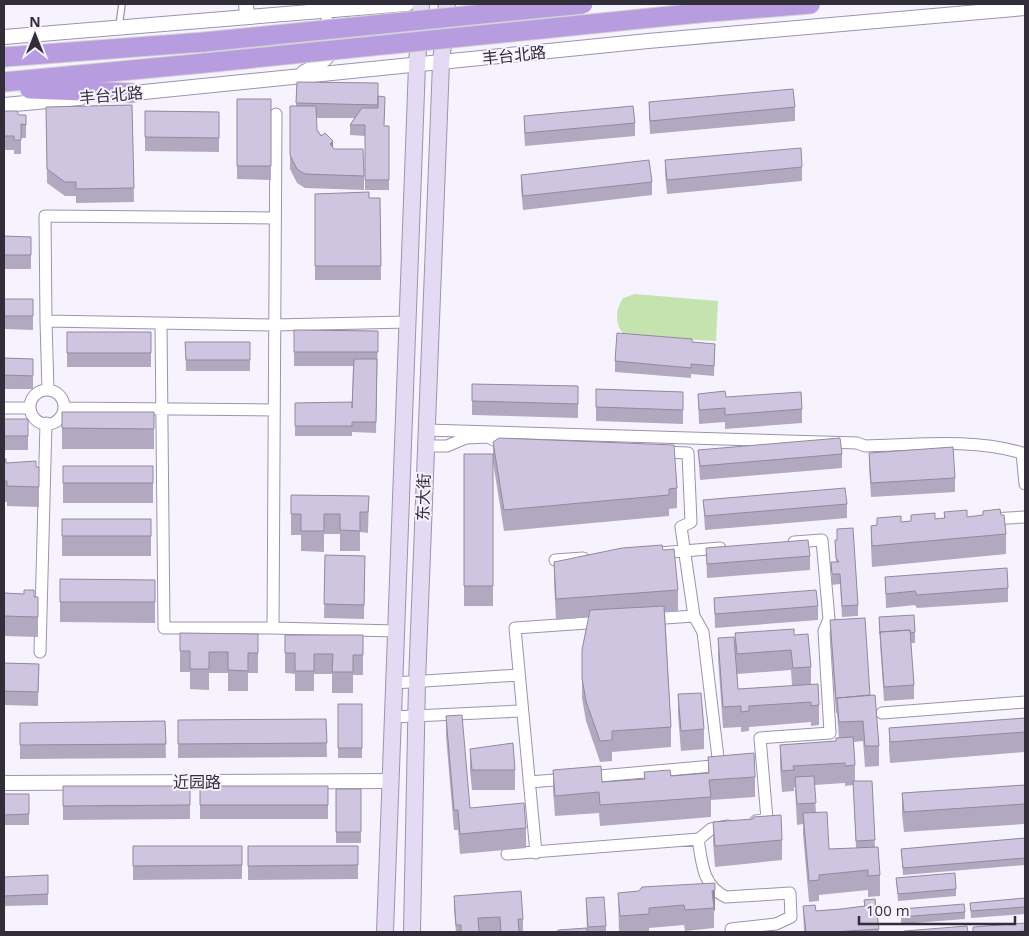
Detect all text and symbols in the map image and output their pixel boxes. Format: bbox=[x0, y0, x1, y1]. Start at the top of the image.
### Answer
north arrow bbox=[10, 10, 60, 60]
text: N bbox=[29, 12, 41, 31]
street label: 丰台北路 bbox=[481, 41, 547, 69]
street label: 丰台北路 bbox=[78, 81, 144, 109]
street label: 东大街 bbox=[411, 473, 435, 521]
street label: 近园路 bbox=[173, 771, 221, 793]
scale bar bbox=[859, 894, 1015, 926]
text: 100 m bbox=[866, 900, 910, 920]

